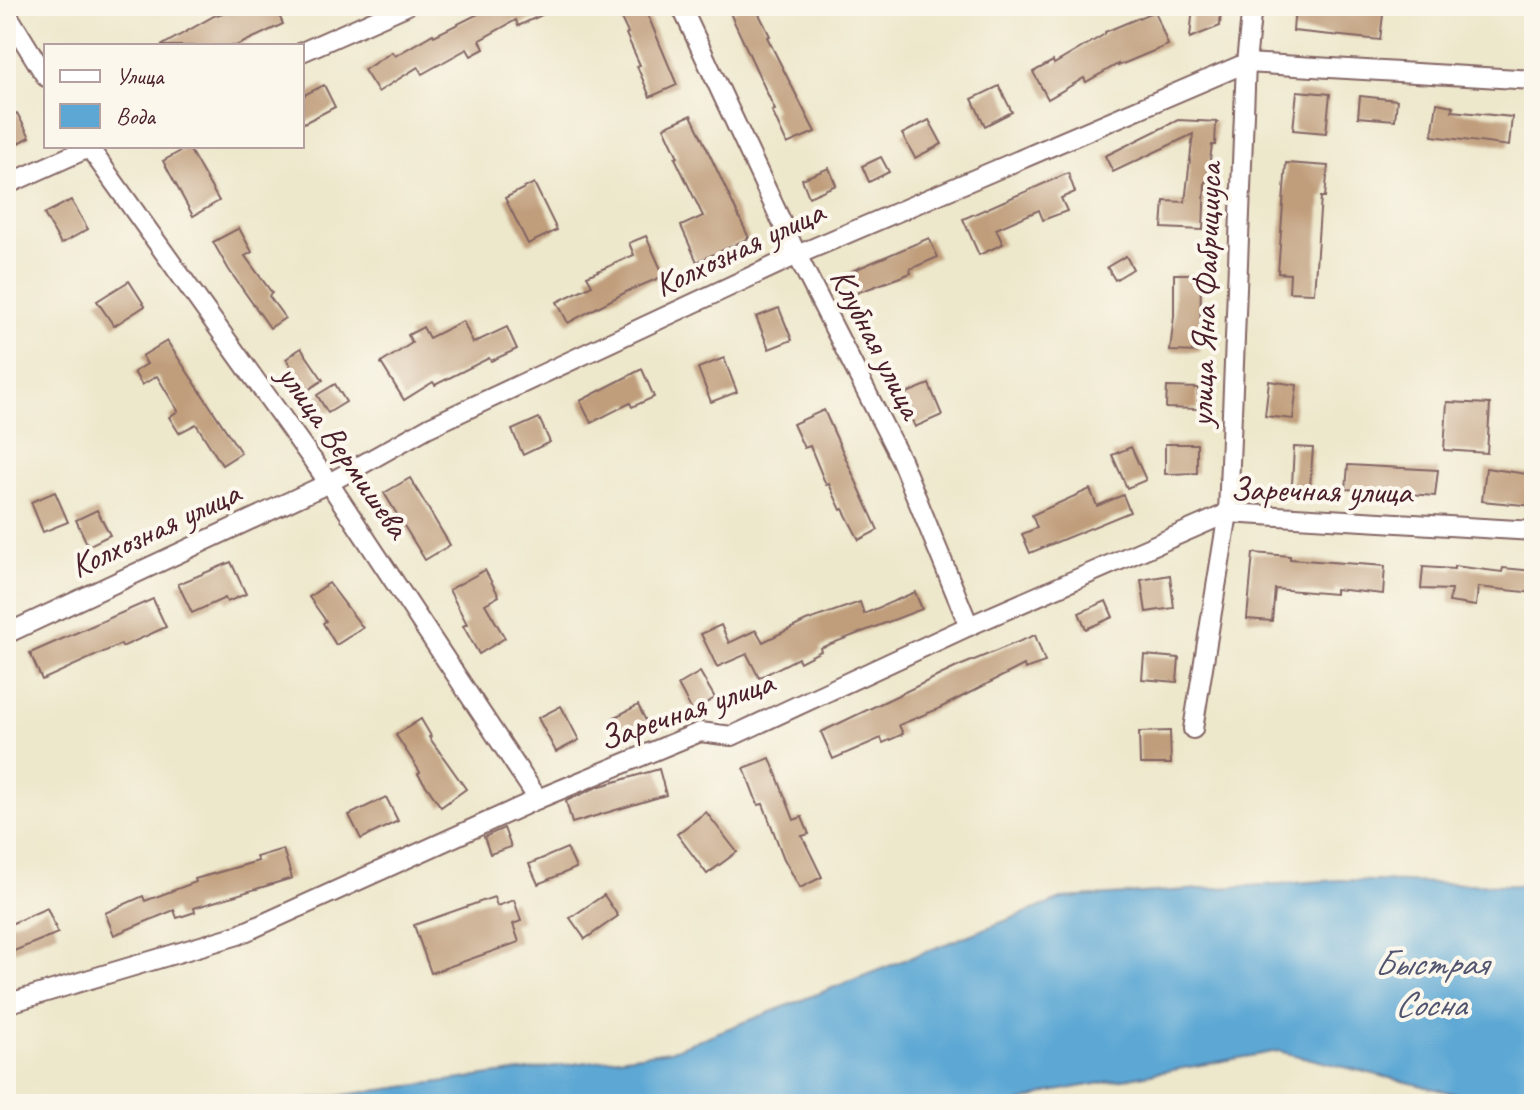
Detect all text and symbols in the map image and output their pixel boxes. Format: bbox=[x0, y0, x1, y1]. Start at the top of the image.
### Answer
legend bbox=[44, 44, 304, 148]
text: Улица bbox=[116, 61, 165, 91]
text: Вода bbox=[116, 101, 156, 131]
street label: улица Яна Фабрициуса bbox=[1179, 159, 1231, 430]
street label: Колхозная улица bbox=[647, 189, 833, 306]
street label: Клубная улица bbox=[821, 261, 934, 428]
street label: улица Вермишева bbox=[267, 354, 421, 548]
street label: Заречная улица bbox=[1230, 467, 1414, 513]
street label: Колхозная улица bbox=[63, 470, 249, 587]
street label: Заречная улица bbox=[593, 659, 781, 760]
water label: Быстрая Сосна bbox=[1374, 940, 1492, 1027]

